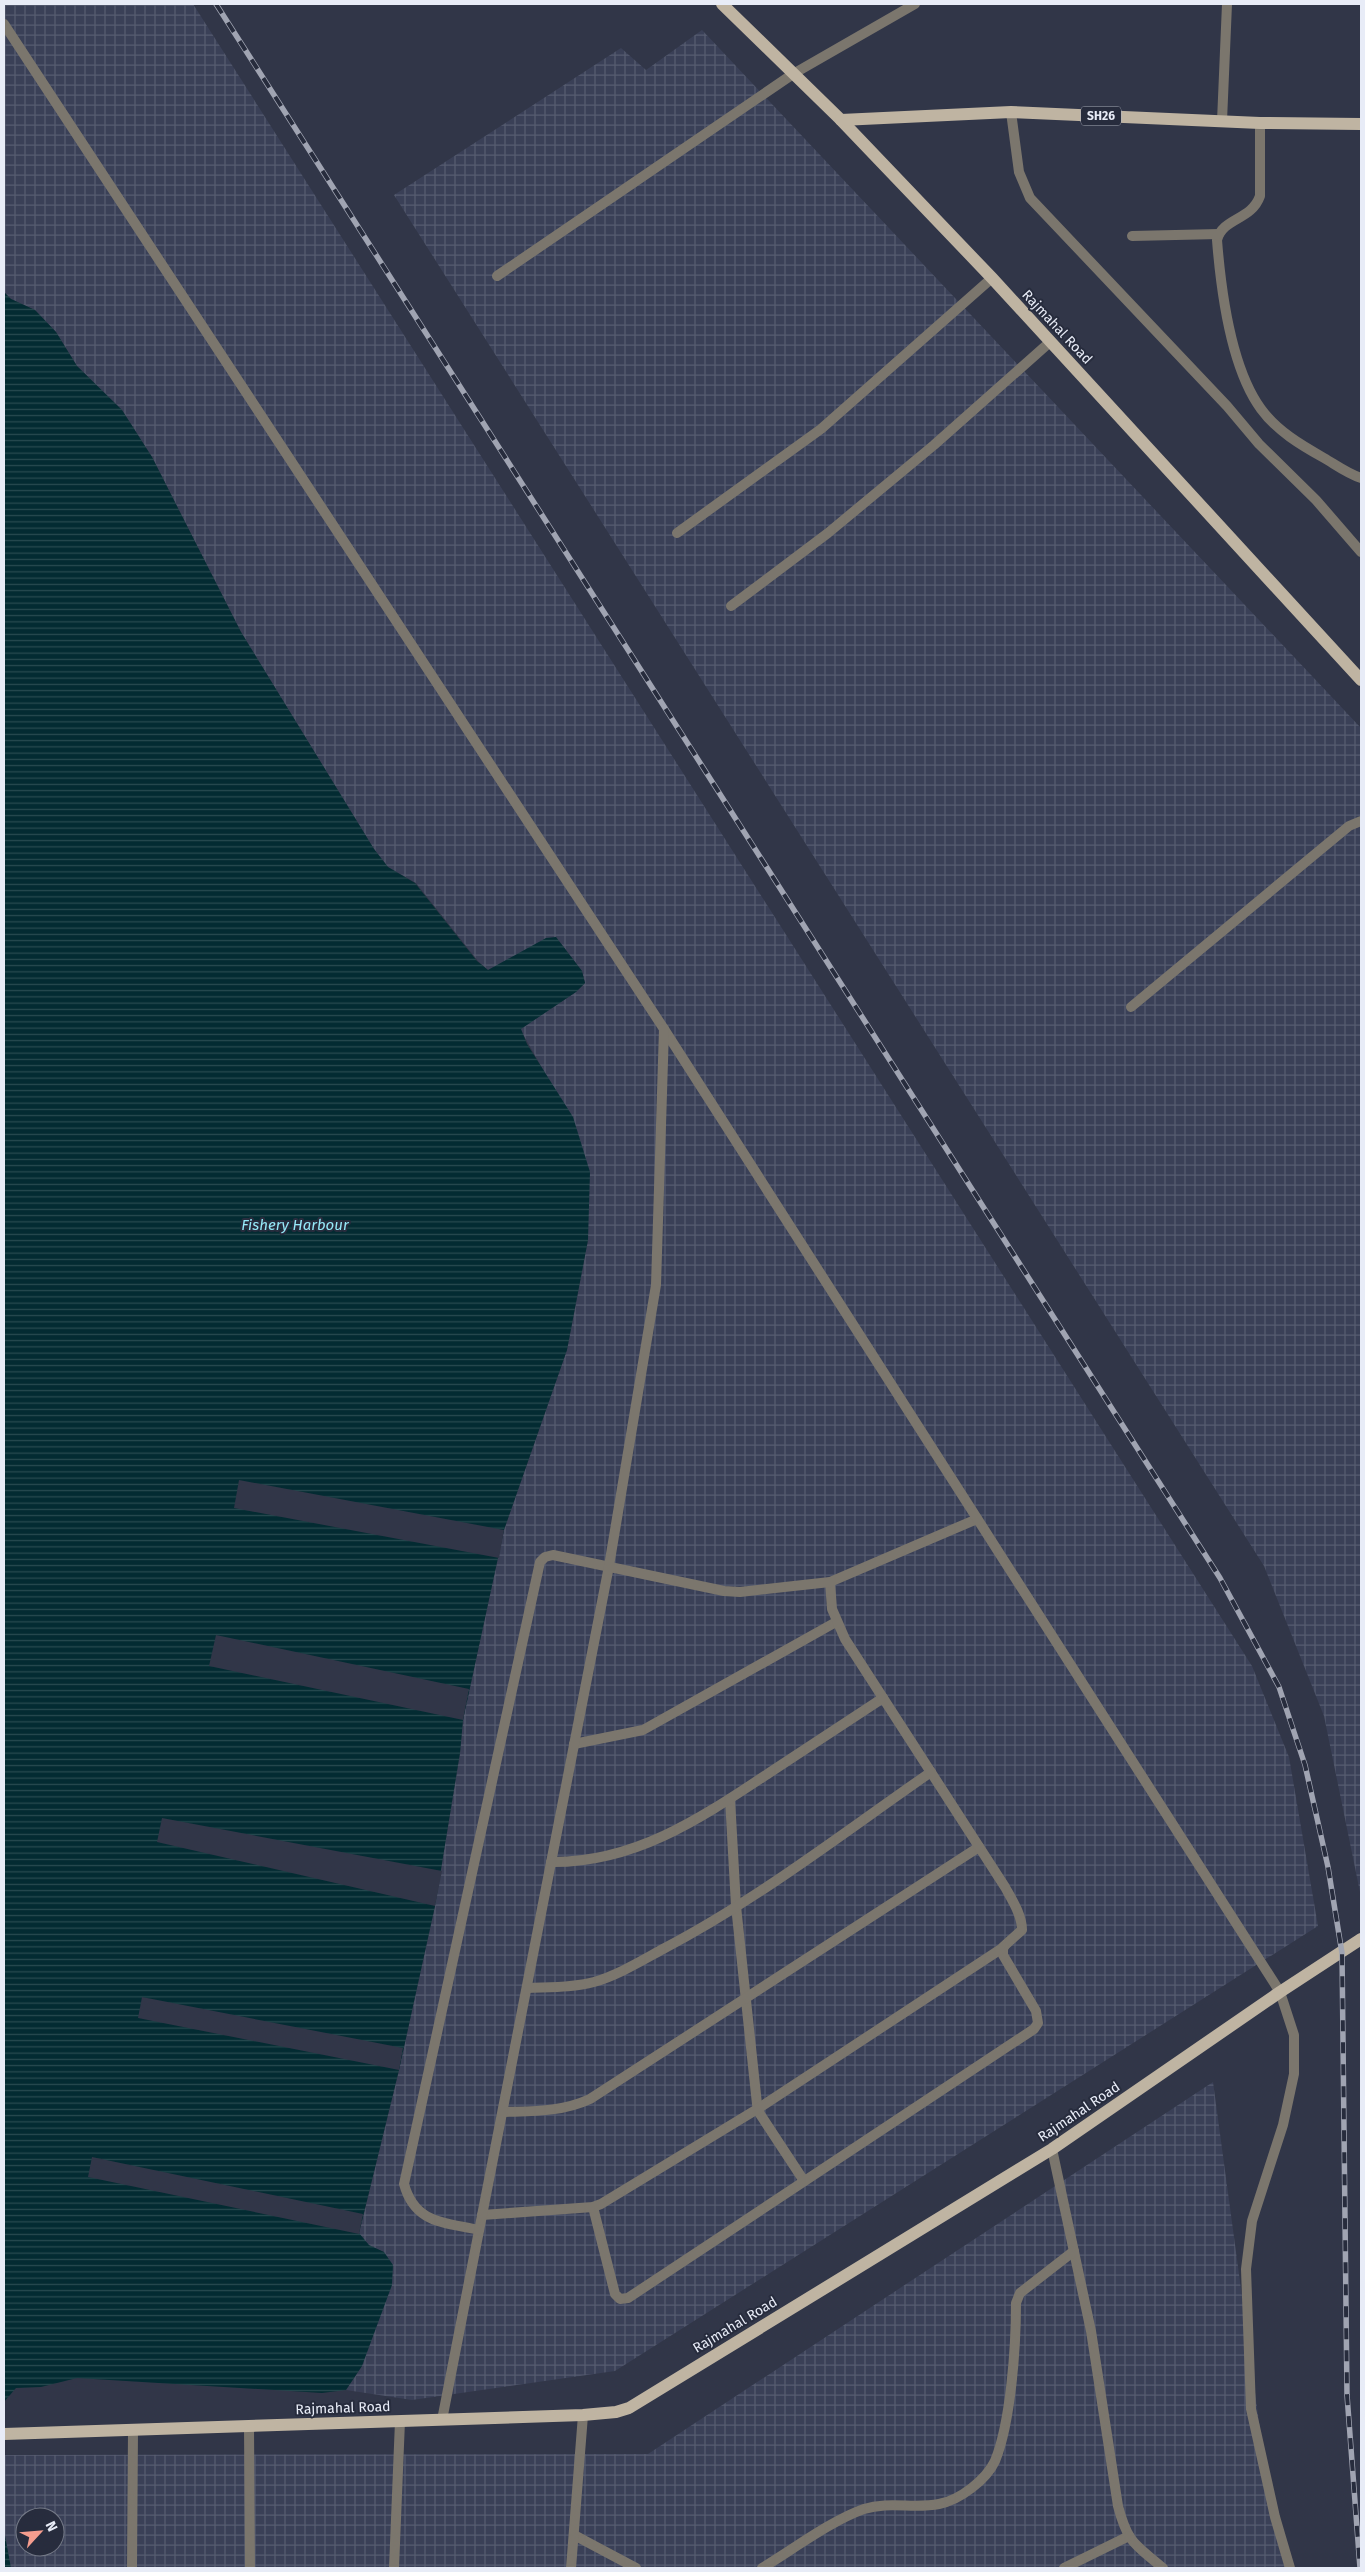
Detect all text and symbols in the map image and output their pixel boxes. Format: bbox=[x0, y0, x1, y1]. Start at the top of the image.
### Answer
road number: SH26 bbox=[1081, 106, 1121, 125]
street label: Rajmahal Road bbox=[1018, 286, 1096, 368]
water label: Fishery Harbour bbox=[241, 1216, 350, 1234]
street label: Rajmahal Road bbox=[1035, 2078, 1123, 2146]
street label: Rajmahal Road bbox=[690, 2293, 780, 2357]
street label: Rajmahal Road bbox=[295, 2398, 391, 2418]
north arrow bbox=[15, 2507, 65, 2557]
text: N bbox=[42, 2519, 61, 2534]

